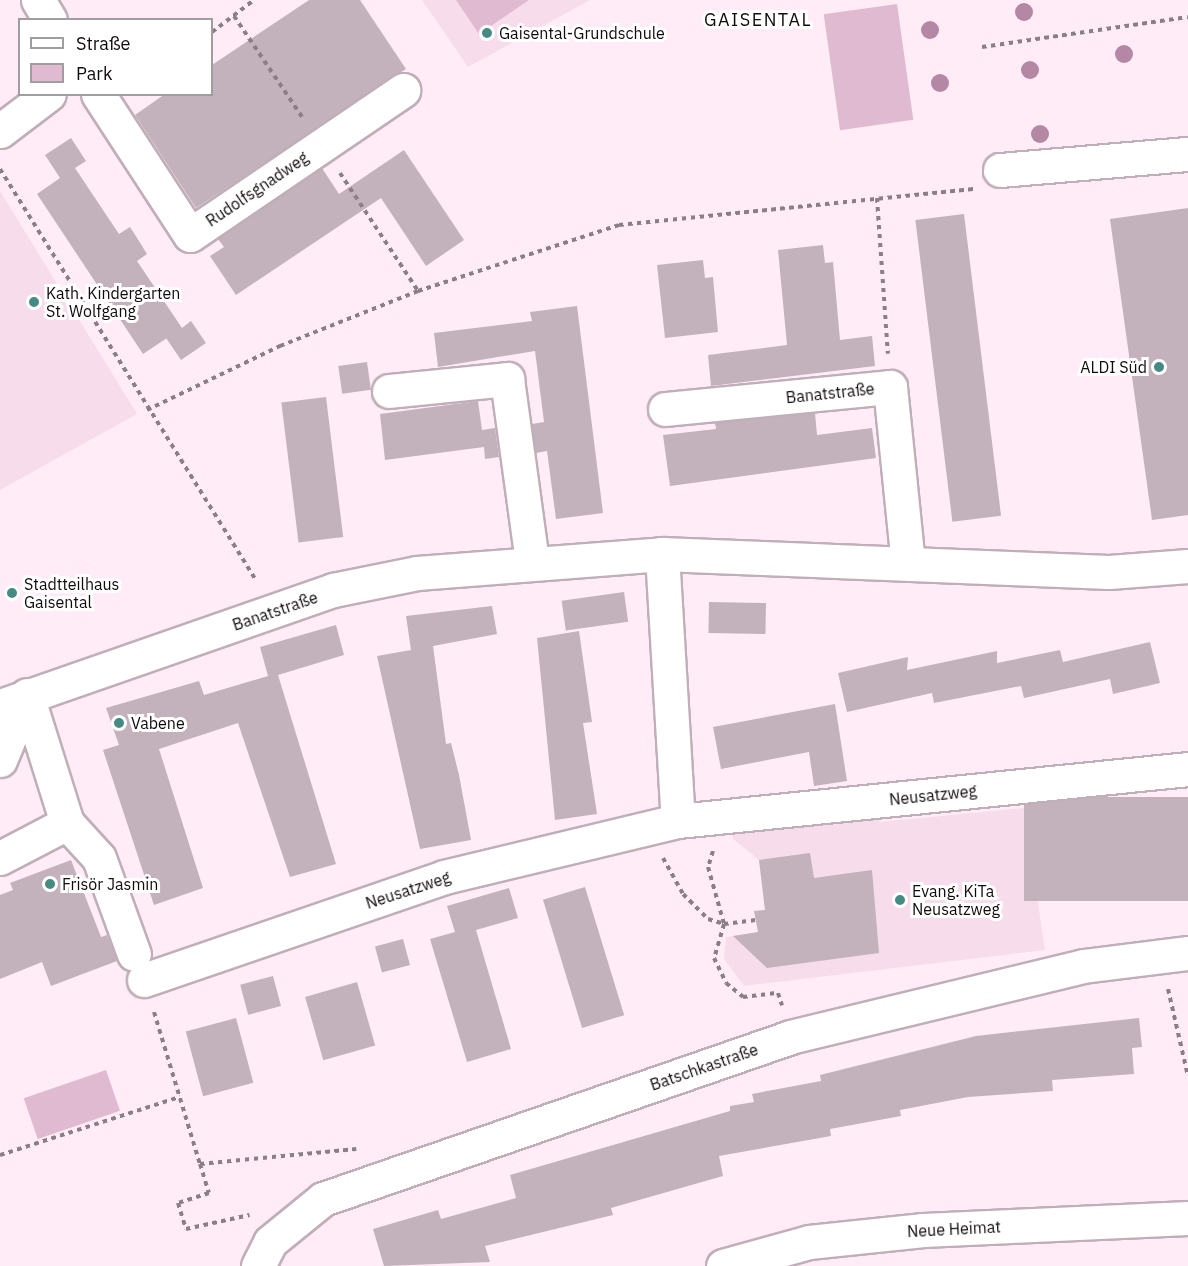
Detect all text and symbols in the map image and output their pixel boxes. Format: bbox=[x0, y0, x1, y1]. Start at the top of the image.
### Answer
district label: GAISENTAL bbox=[704, 9, 812, 31]
legend bbox=[18, 18, 213, 96]
place label: Gaisental-Grundschule bbox=[499, 23, 665, 43]
marker: Gaisental-Grundschule bbox=[480, 26, 494, 40]
text: Straße bbox=[76, 32, 130, 55]
text: Park bbox=[76, 62, 112, 85]
street label: Rudolfsgnadweg bbox=[202, 148, 312, 230]
place label: Kath. Kindergarten St. Wolfgang bbox=[46, 283, 180, 321]
marker: Kath. Kindergarten St. Wolfgang bbox=[27, 295, 41, 309]
place label: ALDI Süd bbox=[1080, 357, 1147, 377]
marker: ALDI Süd bbox=[1152, 360, 1166, 374]
street label: Banatstraße bbox=[785, 379, 875, 407]
place label: Stadtteilhaus Gaisental bbox=[24, 574, 119, 612]
marker: Stadtteilhaus Gaisental bbox=[5, 586, 19, 600]
street label: Banatstraße bbox=[230, 587, 320, 635]
place label: Vabene bbox=[131, 713, 185, 733]
marker: Vabene bbox=[112, 716, 126, 730]
street label: Neusatzweg bbox=[888, 781, 978, 809]
street label: Neusatzweg bbox=[363, 867, 453, 913]
place label: Frisör Jasmin bbox=[62, 874, 158, 894]
marker: Frisör Jasmin bbox=[43, 877, 57, 891]
place label: Evang. KiTa Neusatzweg bbox=[912, 881, 1000, 919]
marker: Evang. KiTa Neusatzweg bbox=[893, 893, 907, 907]
street label: Batschkastraße bbox=[647, 1040, 761, 1094]
street label: Neue Heimat bbox=[907, 1217, 1001, 1241]

